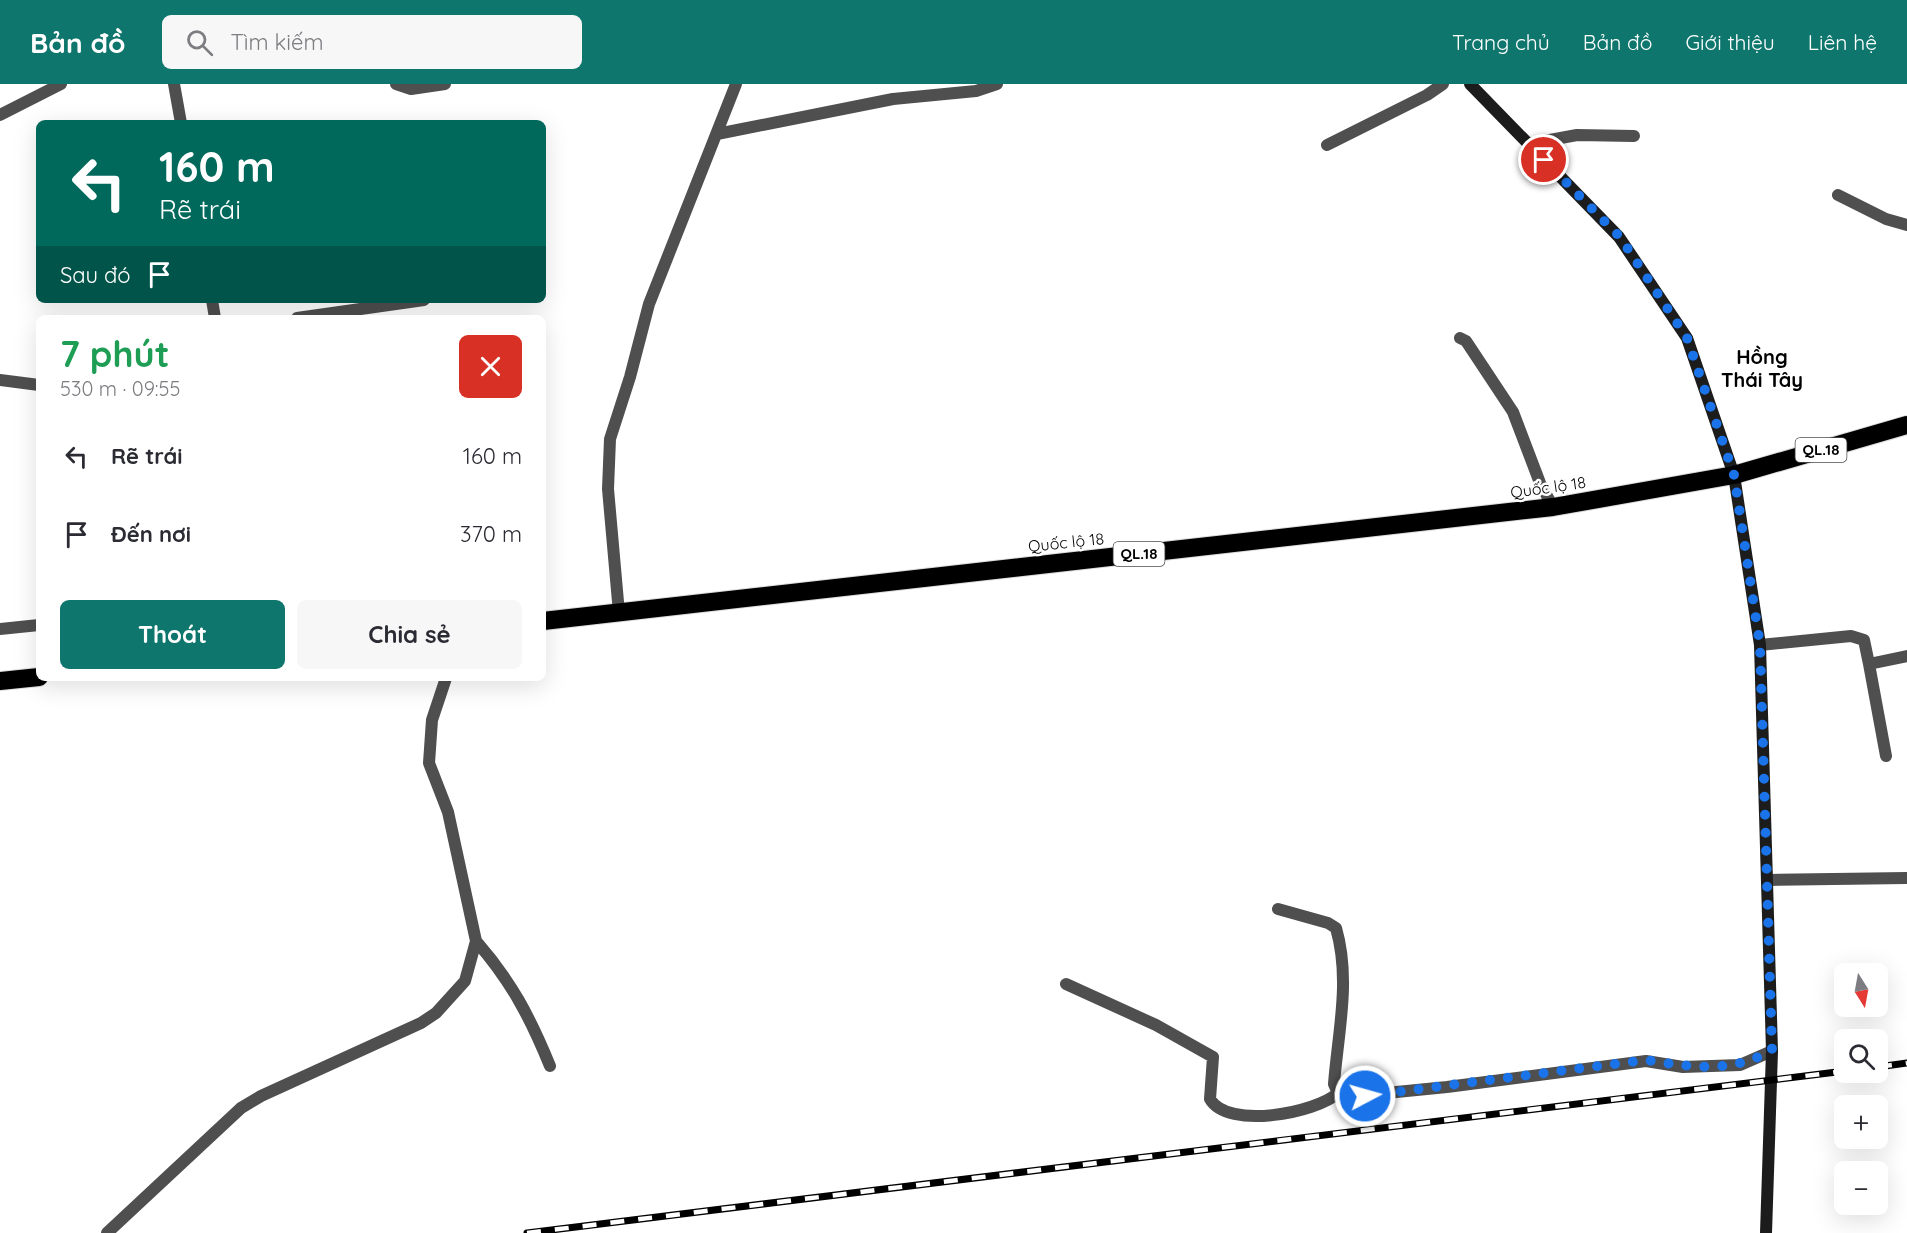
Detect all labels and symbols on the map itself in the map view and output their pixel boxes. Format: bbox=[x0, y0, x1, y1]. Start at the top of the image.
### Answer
pin bbox=[1518, 134, 1569, 185]
district label: Hồng Thái Tây bbox=[1721, 344, 1803, 392]
road number: QL.18 bbox=[1796, 438, 1846, 462]
street label: Quốc lộ 18 bbox=[1509, 472, 1587, 502]
street label: Quốc lộ 18 bbox=[1027, 528, 1105, 556]
road number: QL.18 bbox=[1114, 542, 1164, 566]
north arrow bbox=[1834, 963, 1888, 1017]
position arrow bbox=[1333, 1064, 1397, 1128]

